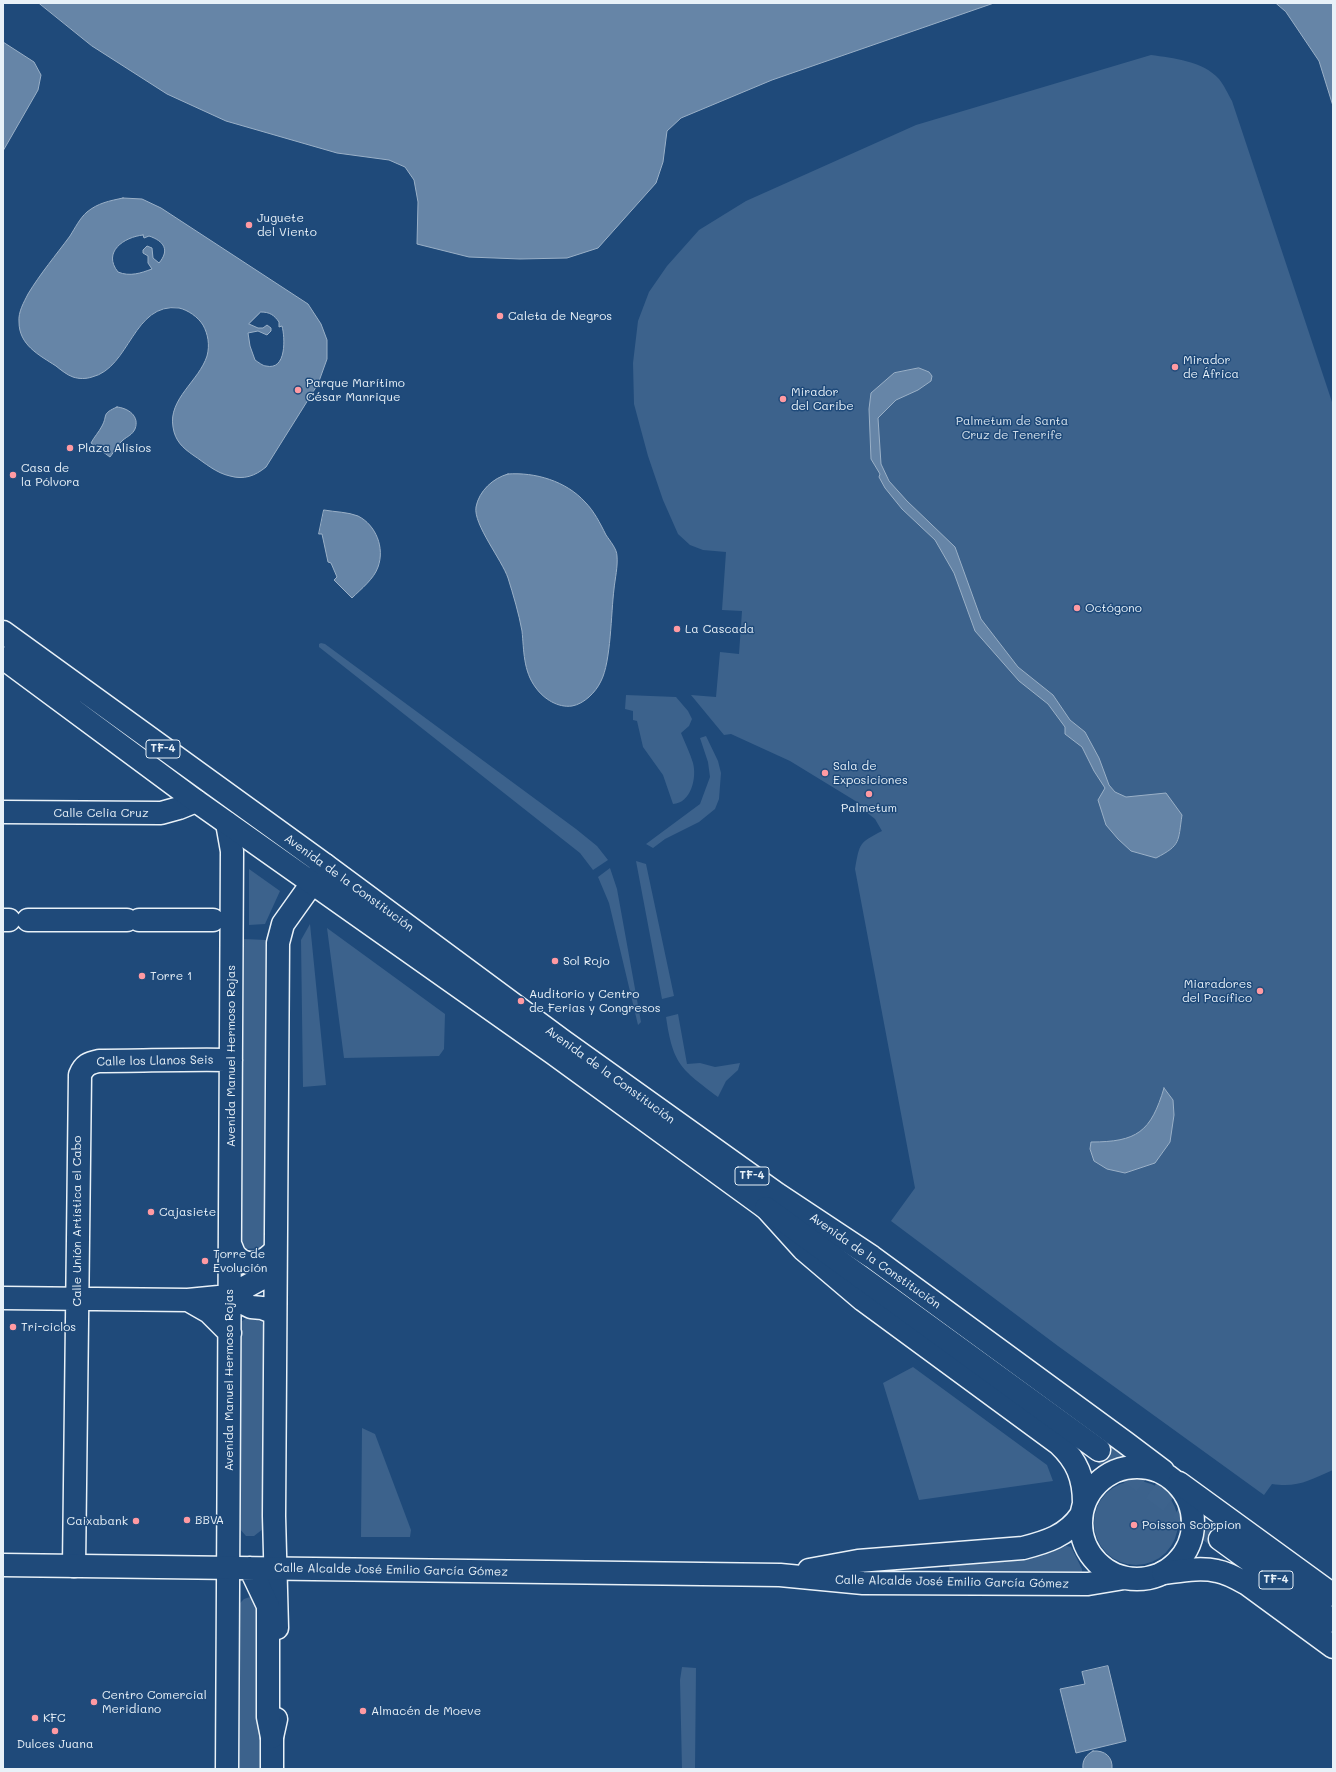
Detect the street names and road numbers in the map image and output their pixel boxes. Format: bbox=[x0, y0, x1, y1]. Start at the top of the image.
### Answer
road number: TF-4 bbox=[146, 740, 180, 758]
street label: Calle Celia Cruz bbox=[53, 806, 149, 820]
street label: Avenida de la Constitución bbox=[281, 831, 417, 935]
street label: Avenida Manuel Hermoso Rojas bbox=[224, 965, 238, 1147]
street label: Avenida de la Constitución bbox=[542, 1023, 678, 1127]
street label: Calle los Llanos Seis bbox=[96, 1053, 214, 1069]
street label: Calle Unión Artística el Cabo bbox=[70, 1136, 84, 1306]
road number: TF-4 bbox=[735, 1167, 769, 1185]
street label: Avenida de la Constitución bbox=[807, 1210, 943, 1312]
street label: Avenida Manuel Hermoso Rojas bbox=[222, 1289, 236, 1471]
street label: Calle Alcalde José Emilio García Gómez bbox=[274, 1561, 508, 1579]
road number: TF-4 bbox=[1259, 1571, 1293, 1589]
street label: Calle Alcalde José Emilio García Gómez bbox=[835, 1573, 1069, 1591]

